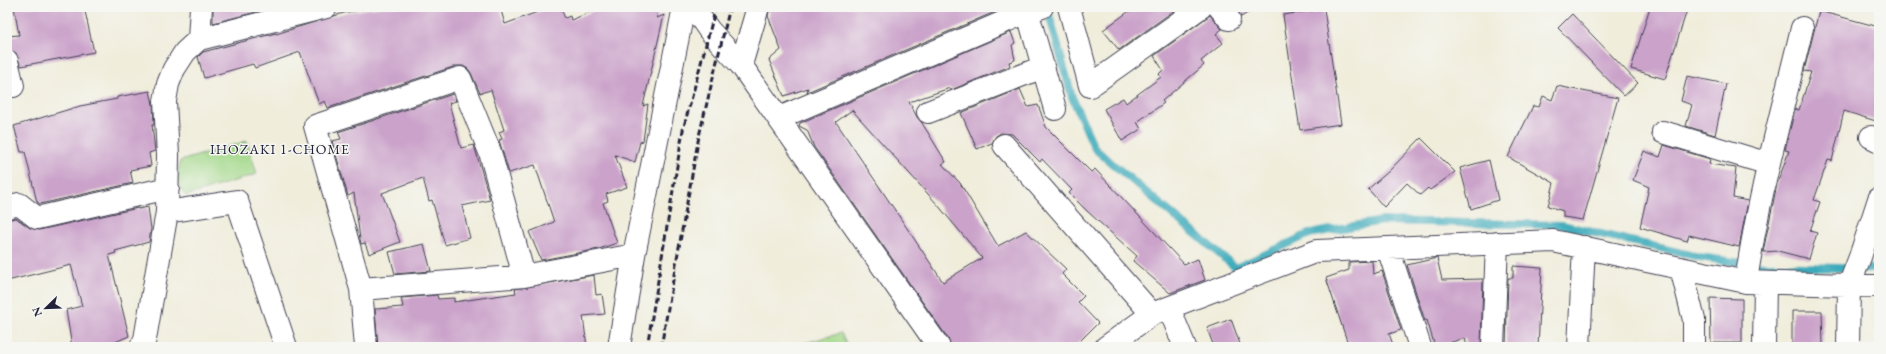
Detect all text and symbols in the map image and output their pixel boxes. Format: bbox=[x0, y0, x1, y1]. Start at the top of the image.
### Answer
district label: IHOZAKI 1-CHOME bbox=[210, 140, 350, 158]
north arrow bbox=[26, 288, 66, 328]
text: N bbox=[29, 305, 45, 319]

